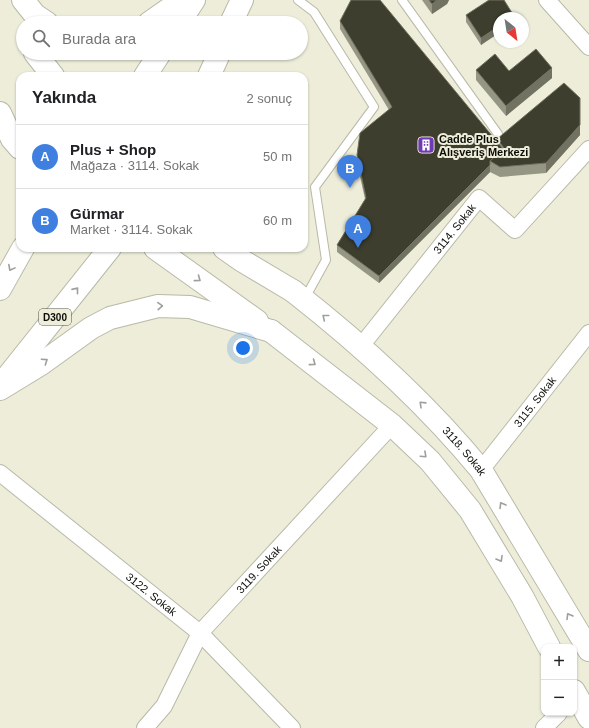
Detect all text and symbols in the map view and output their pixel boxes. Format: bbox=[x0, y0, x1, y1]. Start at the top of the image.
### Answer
north arrow bbox=[493, 12, 529, 48]
search box bbox=[16, 16, 308, 60]
icon: search bbox=[30, 27, 52, 49]
text: Burada ara bbox=[62, 30, 136, 47]
text: Yakında bbox=[32, 88, 96, 107]
text: 2 sonuç bbox=[246, 91, 292, 106]
place label: Cadde Plus Alışveriş Merkezi bbox=[439, 133, 528, 158]
building icon: Cadde Plus Alışveriş Merkezi bbox=[416, 135, 436, 155]
text: Plus + Shop bbox=[70, 141, 156, 158]
text: A bbox=[40, 149, 50, 164]
text: 50 m bbox=[263, 149, 292, 164]
pin: B bbox=[337, 155, 363, 188]
text: Mağaza · 3114. Sokak bbox=[70, 158, 199, 173]
street label: 3114. Sokak bbox=[431, 201, 478, 256]
text: Gürmar bbox=[70, 205, 124, 222]
text: B bbox=[40, 213, 50, 228]
text: 60 m bbox=[263, 213, 292, 228]
pin: A bbox=[345, 215, 371, 248]
text: Market · 3114. Sokak bbox=[70, 222, 193, 237]
one-way arrow bbox=[8, 264, 16, 271]
one-way arrow bbox=[194, 274, 201, 282]
one-way arrow bbox=[72, 288, 79, 295]
one-way arrow bbox=[157, 302, 164, 311]
road number: D300 bbox=[39, 309, 71, 325]
one-way arrow bbox=[323, 314, 330, 321]
your location bbox=[233, 338, 253, 358]
one-way arrow bbox=[308, 358, 315, 365]
one-way arrow bbox=[41, 359, 48, 366]
street label: 3115. Sokak bbox=[511, 374, 559, 429]
one-way arrow bbox=[419, 401, 427, 409]
street label: 3118. Sokak bbox=[440, 424, 489, 478]
one-way arrow bbox=[419, 450, 427, 458]
one-way arrow bbox=[500, 502, 507, 509]
street label: 3119. Sokak bbox=[234, 543, 284, 596]
one-way arrow bbox=[496, 555, 503, 562]
street label: 3122. Sokak bbox=[124, 570, 180, 618]
one-way arrow bbox=[567, 613, 574, 620]
map controls bbox=[541, 644, 577, 716]
button: + bbox=[541, 644, 577, 680]
button: − bbox=[541, 680, 577, 716]

